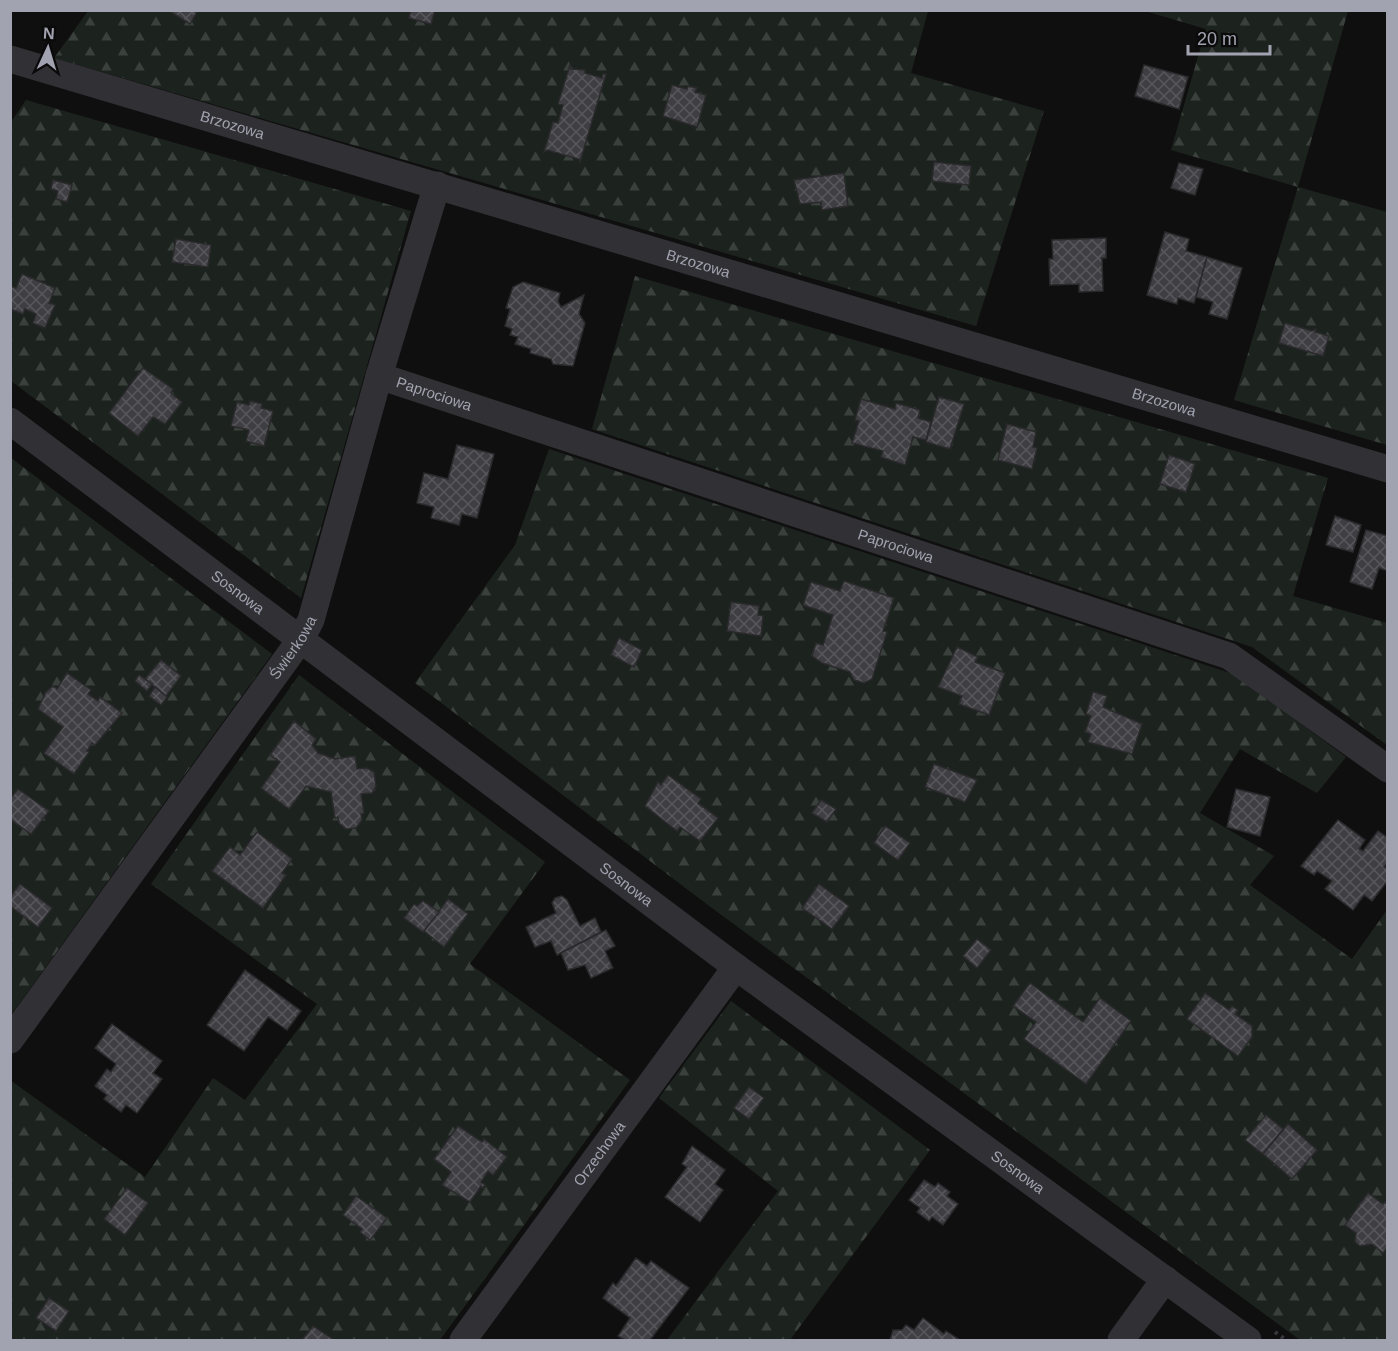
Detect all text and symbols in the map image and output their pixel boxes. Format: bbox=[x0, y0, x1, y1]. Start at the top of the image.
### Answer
north arrow bbox=[18, 18, 78, 78]
scale bar bbox=[1188, 18, 1270, 56]
text: N bbox=[43, 25, 55, 42]
text: 20 m bbox=[1197, 29, 1237, 49]
street label: Brzozowa bbox=[199, 107, 267, 142]
street label: Brzozowa bbox=[664, 246, 733, 281]
street label: Paprociowa bbox=[394, 373, 475, 414]
street label: Brzozowa bbox=[1130, 384, 1199, 420]
street label: Paprociowa bbox=[856, 525, 936, 566]
street label: Sosnowa bbox=[208, 567, 268, 618]
street label: Świerkowa bbox=[266, 612, 320, 682]
street label: Sosnowa bbox=[597, 859, 657, 910]
street label: Orzechowa bbox=[570, 1117, 629, 1189]
street label: Sosnowa bbox=[988, 1147, 1049, 1197]

